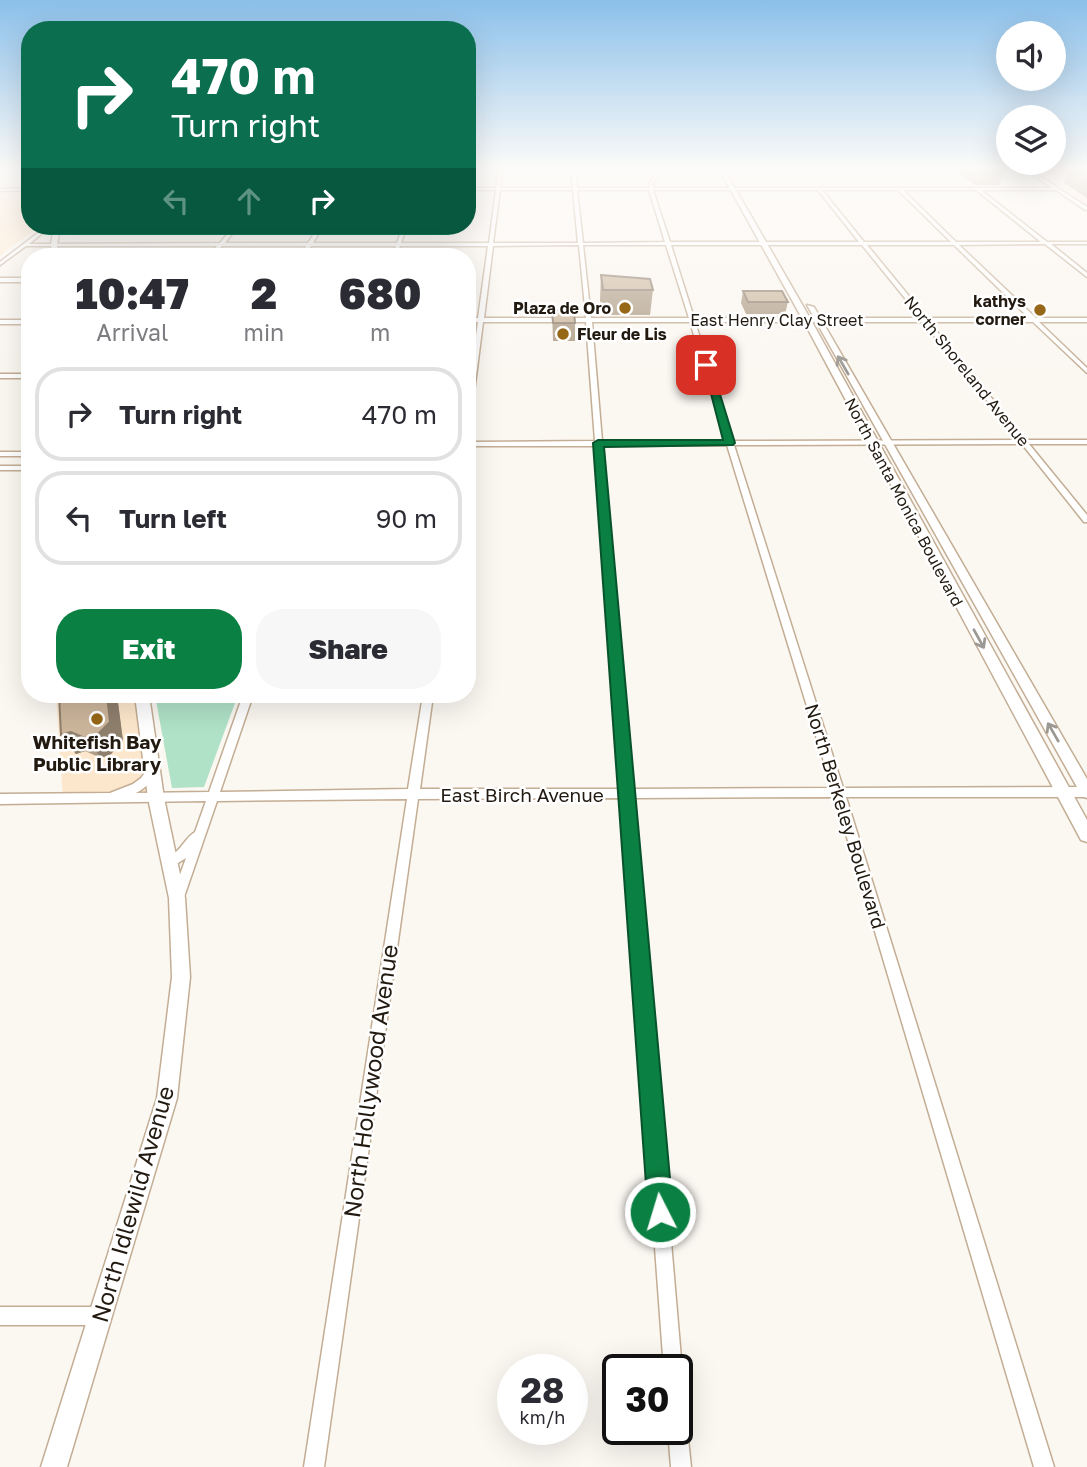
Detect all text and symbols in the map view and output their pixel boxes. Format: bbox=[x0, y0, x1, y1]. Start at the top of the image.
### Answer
map controls bbox=[996, 21, 1066, 175]
button: sound bbox=[996, 21, 1066, 91]
text: 470 m bbox=[171, 46, 315, 105]
icon: right bbox=[56, 49, 147, 140]
button: layers bbox=[996, 105, 1066, 175]
text: Turn right bbox=[171, 106, 320, 144]
icon: left bbox=[157, 182, 195, 220]
icon: ahead bbox=[230, 182, 268, 220]
icon: right bbox=[303, 182, 341, 220]
text: 10:47 bbox=[76, 268, 189, 318]
text: 2 bbox=[251, 268, 277, 318]
text: 680 bbox=[339, 268, 421, 318]
place label: kathys corner bbox=[973, 291, 1026, 329]
street label: North Shoreland Avenue bbox=[900, 292, 1034, 450]
place label: Plaza de Oro bbox=[513, 298, 611, 318]
marker: Plaza de Oro bbox=[617, 300, 633, 316]
marker: kathys corner bbox=[1032, 302, 1048, 318]
street label: East Henry Clay Street bbox=[690, 310, 864, 330]
text: Arrival bbox=[96, 318, 168, 346]
text: min bbox=[244, 318, 284, 346]
text: m bbox=[370, 318, 390, 346]
place label: Fleur de Lis bbox=[577, 324, 667, 344]
marker: Fleur de Lis bbox=[555, 326, 571, 342]
pin bbox=[676, 335, 736, 395]
icon: arrive bbox=[687, 346, 725, 384]
one-way arrow bbox=[836, 355, 850, 375]
street label: North Santa Monica Boulevard bbox=[840, 394, 968, 610]
icon: right bbox=[60, 395, 98, 433]
text: Turn right bbox=[119, 399, 242, 430]
text: 470 m bbox=[362, 399, 437, 430]
icon: left bbox=[60, 499, 98, 537]
text: Turn left bbox=[119, 503, 227, 534]
text: 90 m bbox=[376, 503, 437, 534]
button: Exit bbox=[56, 609, 242, 689]
button: Share bbox=[256, 609, 441, 689]
one-way arrow bbox=[972, 628, 986, 648]
street label: North Berkeley Boulevard bbox=[801, 701, 891, 931]
marker: Whitefish Bay Public Library bbox=[89, 711, 105, 727]
one-way arrow bbox=[1046, 723, 1060, 743]
place label: Whitefish Bay Public Library bbox=[33, 730, 162, 775]
street label: East Birch Avenue bbox=[440, 783, 604, 806]
street label: North Hollywood Avenue bbox=[337, 943, 403, 1219]
street label: North Idlewild Avenue bbox=[85, 1083, 179, 1325]
position arrow bbox=[623, 1175, 697, 1249]
speed limit sign: 30 bbox=[602, 1354, 693, 1445]
text: 28 bbox=[521, 1369, 564, 1411]
text: km/h bbox=[520, 1406, 565, 1428]

